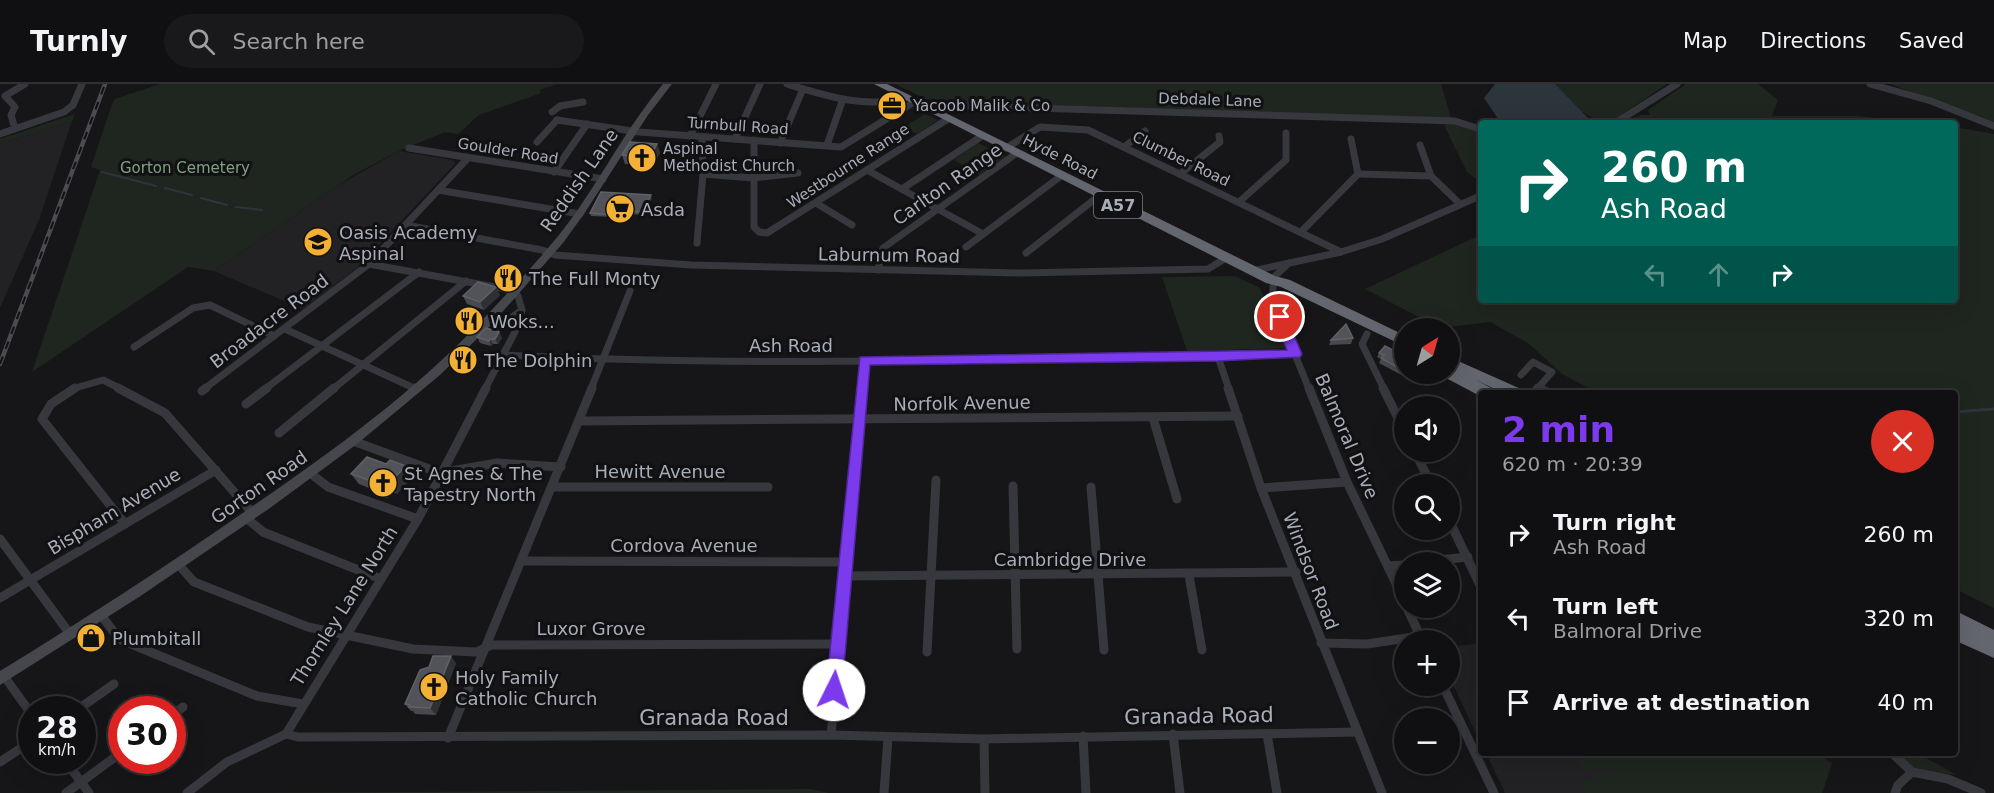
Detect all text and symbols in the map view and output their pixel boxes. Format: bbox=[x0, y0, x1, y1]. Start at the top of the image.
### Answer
search box bbox=[164, 14, 584, 68]
text: Turnly bbox=[30, 25, 128, 58]
icon: search bbox=[185, 25, 218, 58]
text: Search here bbox=[233, 29, 365, 54]
text: Map bbox=[1683, 29, 1727, 53]
text: Directions bbox=[1760, 29, 1866, 53]
text: Saved bbox=[1899, 29, 1964, 53]
street label: Debdale Lane bbox=[1158, 89, 1262, 111]
office icon: Yacoob Malik & Co bbox=[876, 90, 908, 122]
place label: Yacoob Malik & Co bbox=[912, 97, 1050, 115]
street label: Turnbull Road bbox=[686, 113, 789, 139]
street label: Westbourne Range bbox=[784, 120, 912, 212]
street label: Reddish Lane bbox=[536, 125, 622, 235]
street label: Clumber Road bbox=[1129, 128, 1233, 190]
street label: Hyde Road bbox=[1020, 131, 1100, 183]
street label: Goulder Road bbox=[456, 134, 560, 168]
street label: Carlton Range bbox=[888, 139, 1006, 229]
place label: Aspinal Methodist Church bbox=[663, 140, 795, 175]
church icon: Aspinal Methodist Church bbox=[626, 142, 658, 174]
text: 260 m bbox=[1601, 143, 1747, 192]
icon: right bbox=[1502, 144, 1580, 222]
park label: Gorton Cemetery bbox=[120, 159, 250, 177]
road number: A57 bbox=[1094, 192, 1142, 218]
supermarket icon: Asda bbox=[604, 193, 636, 225]
text: Ash Road bbox=[1601, 193, 1727, 224]
place label: Asda bbox=[641, 199, 685, 220]
place label: Oasis Academy Aspinal bbox=[339, 222, 478, 264]
school or university icon: Oasis Academy Aspinal bbox=[302, 226, 334, 258]
street label: Laburnum Road bbox=[818, 243, 960, 267]
icon: left bbox=[1639, 258, 1672, 291]
icon: ahead bbox=[1702, 258, 1735, 291]
icon: right bbox=[1765, 258, 1798, 291]
restaurant icon: The Full Monty bbox=[492, 262, 524, 294]
place label: The Full Monty bbox=[528, 268, 661, 289]
street label: Broadacre Road bbox=[206, 270, 332, 372]
pin bbox=[1254, 291, 1305, 342]
icon: arrive bbox=[1263, 300, 1296, 333]
restaurant icon: Woks... bbox=[453, 305, 485, 337]
place label: Woks... bbox=[490, 311, 555, 332]
north arrow bbox=[1394, 318, 1460, 384]
map controls bbox=[1394, 318, 1460, 774]
street label: Ash Road bbox=[749, 335, 833, 356]
restaurant icon: The Dolphin bbox=[447, 344, 479, 376]
place label: The Dolphin bbox=[483, 350, 592, 371]
street label: Balmoral Drive bbox=[1311, 370, 1383, 502]
street label: Norfolk Avenue bbox=[893, 391, 1031, 415]
button: sound bbox=[1394, 396, 1460, 462]
text: 2 min bbox=[1502, 409, 1615, 450]
button: close bbox=[1871, 410, 1934, 473]
street label: Gorton Road bbox=[207, 446, 311, 528]
text: 620 m · 20:39 bbox=[1502, 452, 1643, 476]
street label: Hewitt Avenue bbox=[594, 461, 726, 482]
street label: Bispham Avenue bbox=[44, 463, 184, 559]
place label: St Agnes & The Tapestry North bbox=[403, 463, 543, 505]
church icon: St Agnes & The Tapestry North bbox=[367, 467, 399, 499]
button: search bbox=[1394, 474, 1460, 540]
street label: Windsor Road bbox=[1279, 509, 1343, 633]
text: Turn right bbox=[1553, 510, 1676, 535]
icon: right bbox=[1502, 518, 1535, 551]
street label: Thornley Lane North bbox=[286, 522, 402, 690]
text: 260 m bbox=[1864, 522, 1934, 547]
street label: Cordova Avenue bbox=[610, 535, 758, 556]
text: Ash Road bbox=[1553, 535, 1646, 559]
street label: Cambridge Drive bbox=[994, 549, 1146, 570]
button: layers bbox=[1394, 552, 1460, 618]
text: Turn left bbox=[1553, 594, 1658, 619]
icon: left bbox=[1502, 602, 1535, 635]
text: 320 m bbox=[1864, 606, 1934, 631]
street label: Luxor Grove bbox=[536, 618, 646, 639]
text: Balmoral Drive bbox=[1553, 619, 1702, 643]
shop icon: Plumbitall bbox=[75, 622, 107, 654]
place label: Plumbitall bbox=[112, 628, 201, 649]
button: + bbox=[1394, 630, 1460, 696]
position arrow bbox=[802, 658, 866, 722]
place label: Holy Family Catholic Church bbox=[455, 667, 597, 709]
church icon: Holy Family Catholic Church bbox=[418, 671, 450, 703]
icon: arrive bbox=[1502, 686, 1535, 719]
text: Arrive at destination bbox=[1553, 690, 1810, 715]
text: 40 m bbox=[1878, 690, 1934, 715]
speed limit sign: 30 bbox=[108, 696, 186, 774]
street label: Granada Road bbox=[1124, 703, 1274, 729]
street label: Granada Road bbox=[639, 706, 789, 730]
button: − bbox=[1394, 708, 1460, 774]
text: 28 bbox=[36, 710, 78, 745]
text: km/h bbox=[38, 741, 76, 759]

